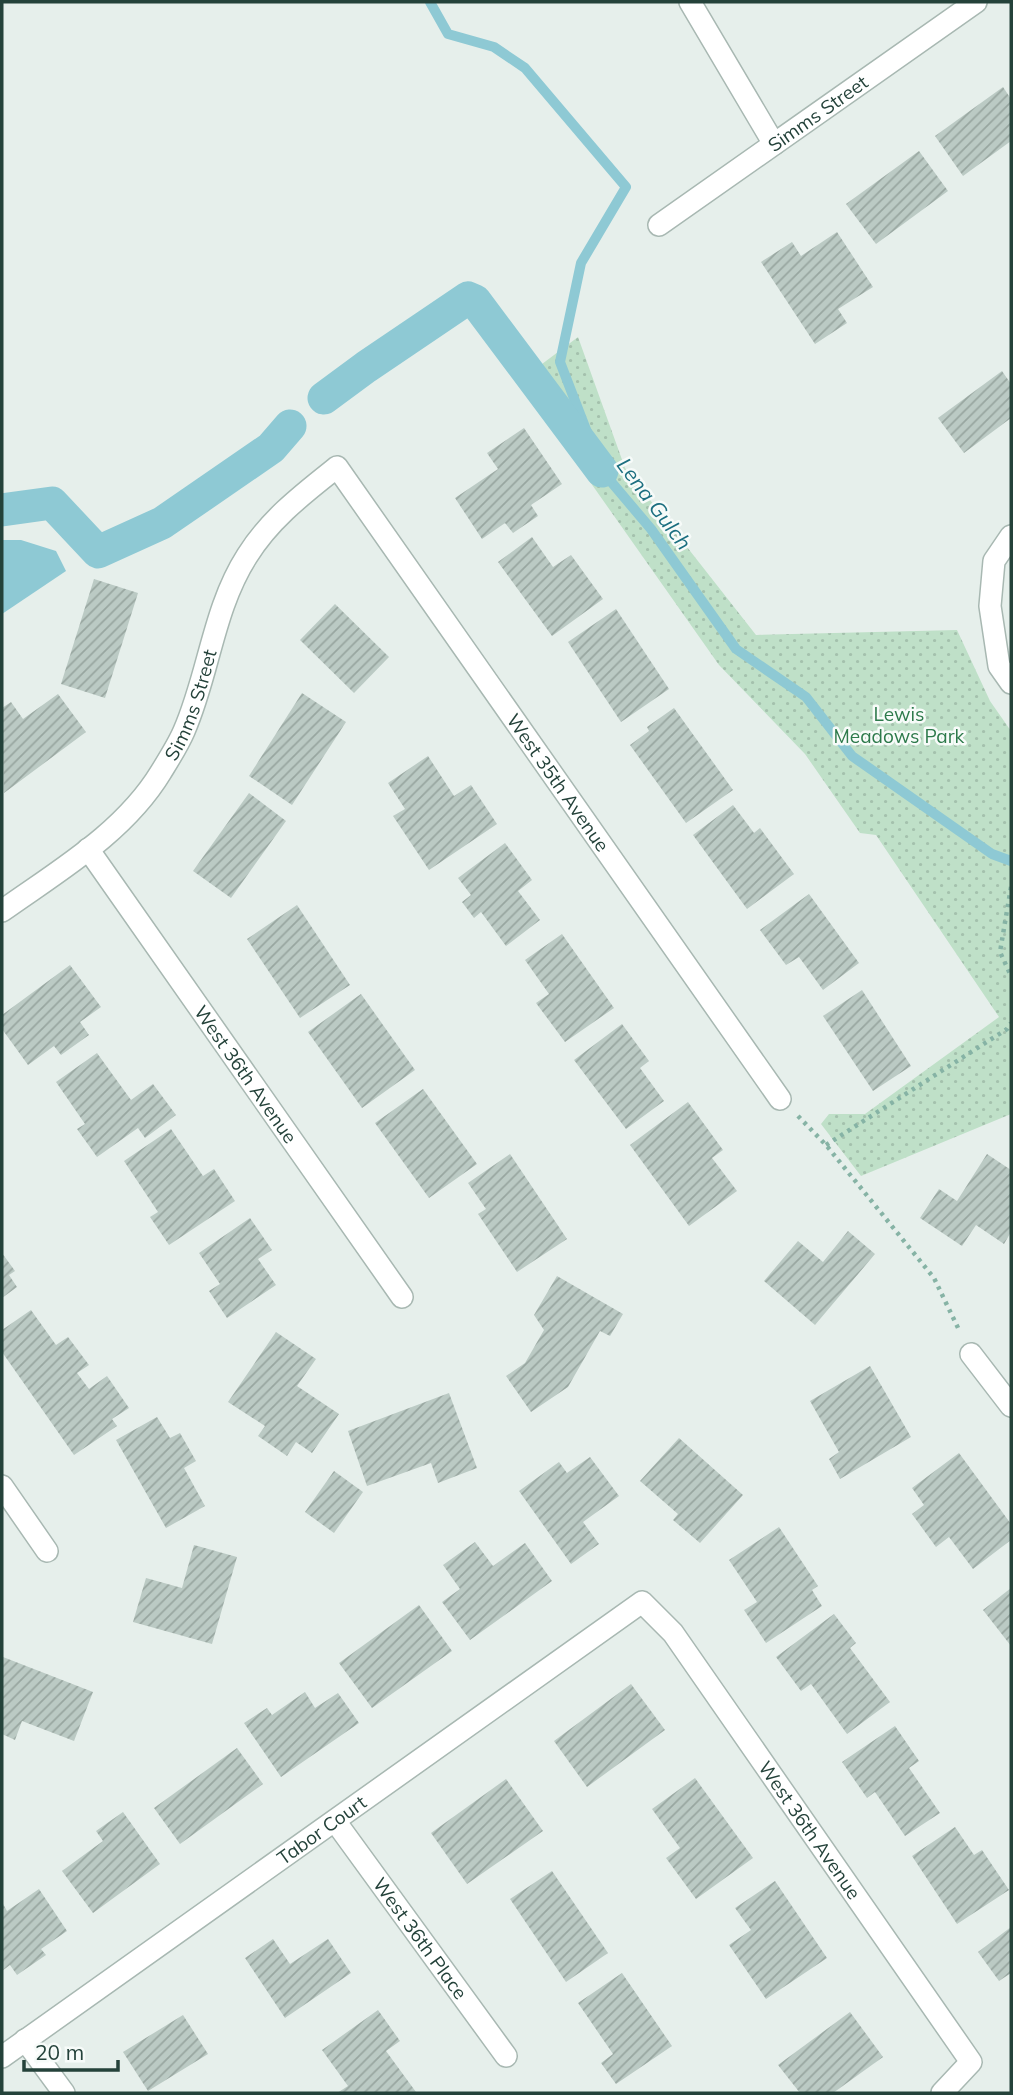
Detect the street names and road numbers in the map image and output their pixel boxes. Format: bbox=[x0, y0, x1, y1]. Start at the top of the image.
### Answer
street label: Simms Street bbox=[763, 70, 873, 157]
street label: Simms Street bbox=[159, 646, 222, 765]
street label: West 35th Avenue bbox=[502, 709, 615, 856]
street label: West 36th Avenue bbox=[189, 1001, 302, 1148]
street label: West 36th Avenue bbox=[753, 1756, 866, 1904]
street label: Tabor Court bbox=[272, 1790, 371, 1870]
street label: West 36th Place bbox=[368, 1873, 473, 2004]

